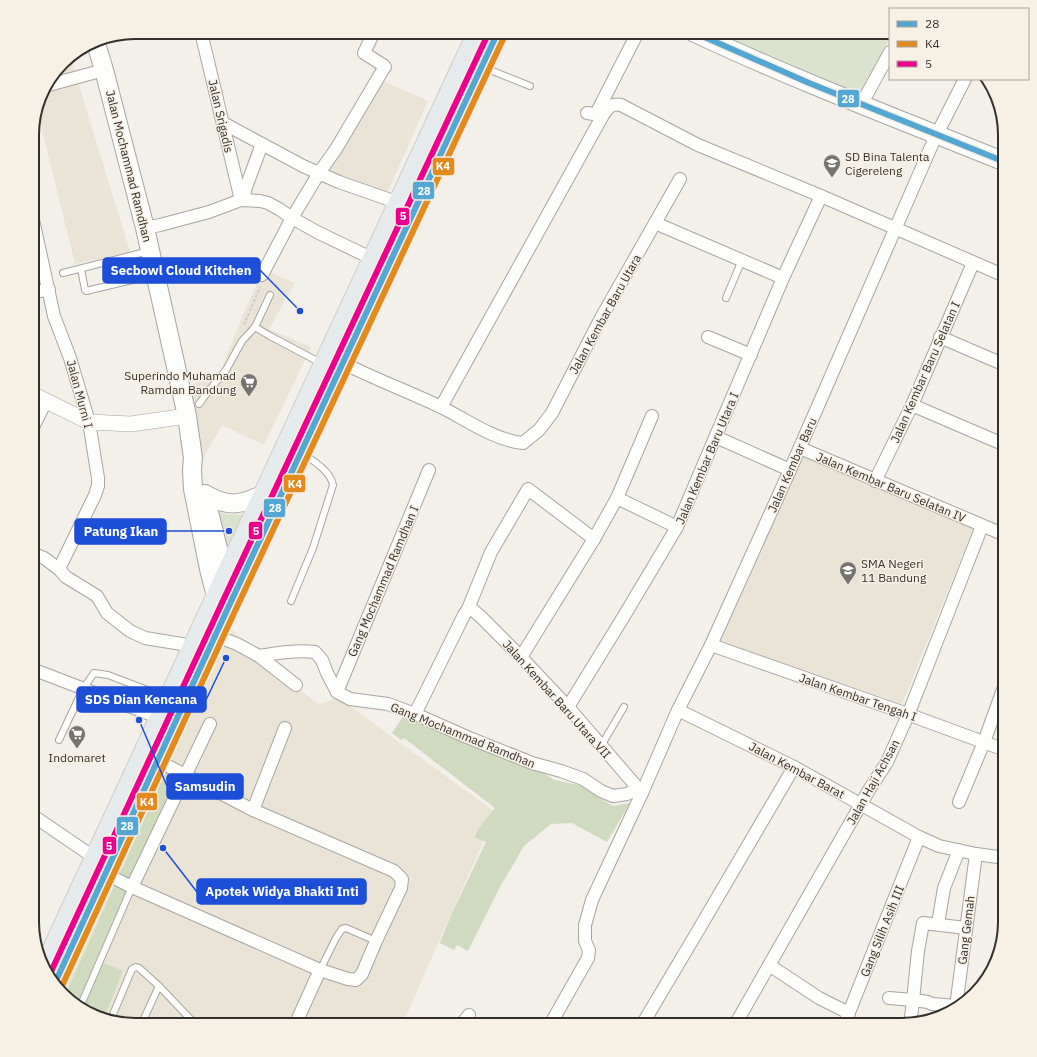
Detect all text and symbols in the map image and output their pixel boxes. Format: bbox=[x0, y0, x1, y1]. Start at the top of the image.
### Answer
legend bbox=[889, 8, 1029, 80]
text: 28 bbox=[925, 16, 939, 31]
text: K4 bbox=[925, 36, 940, 51]
text: 5 bbox=[925, 56, 932, 71]
street label: Jalan Srigadis bbox=[205, 78, 237, 154]
street label: Jalan Mochammad Ramdhan bbox=[103, 88, 155, 244]
line badge: 28 bbox=[837, 89, 860, 108]
text: 28 bbox=[841, 92, 855, 106]
place label: SD Bina Talenta Cigereleng bbox=[845, 149, 930, 178]
school or university icon: SD Bina Talenta Cigereleng bbox=[822, 153, 842, 178]
line badge: K4 bbox=[432, 157, 455, 176]
text: K4 bbox=[436, 159, 451, 173]
line badge: 28 bbox=[412, 181, 435, 200]
text: 28 bbox=[417, 184, 431, 198]
line badge: 5 bbox=[395, 207, 410, 226]
text: 5 bbox=[400, 209, 407, 223]
street label: Jalan Kembar Baru Utara bbox=[566, 251, 644, 377]
callout: Secbowl Cloud Kitchen bbox=[103, 258, 260, 283]
text: Secbowl Cloud Kitchen bbox=[111, 262, 251, 279]
street label: Jalan Kembar Baru Selatan I bbox=[887, 299, 963, 445]
street label: Jalan Murni I bbox=[64, 358, 96, 430]
place label: Superindo Muhamad Ramdan Bandung bbox=[124, 368, 237, 397]
supermarket icon: Superindo Muhamad Ramdan Bandung bbox=[239, 372, 259, 397]
street label: Jalan Kembar Baru Utara I bbox=[672, 389, 742, 526]
street label: Jalan Kembar Baru bbox=[764, 415, 820, 515]
street label: Jalan Kembar Baru Selatan IV bbox=[814, 449, 969, 526]
line badge: K4 bbox=[283, 474, 306, 493]
text: K4 bbox=[288, 477, 303, 491]
line badge: 28 bbox=[263, 498, 286, 518]
text: 28 bbox=[268, 501, 282, 515]
street label: Gang Mochammad Ramdhan I bbox=[344, 503, 422, 659]
callout: Patung Ikan bbox=[75, 519, 166, 544]
line badge: 5 bbox=[248, 521, 263, 540]
text: Patung Ikan bbox=[84, 523, 158, 540]
text: 5 bbox=[253, 524, 260, 538]
place label: SMA Negeri 11 Bandung bbox=[861, 556, 927, 585]
school or university icon: SMA Negeri 11 Bandung bbox=[838, 560, 858, 585]
street label: Jalan Kembar Baru Utara VII bbox=[500, 637, 614, 762]
street label: Jalan Kembar Tengah I bbox=[797, 670, 919, 724]
callout: SDS Dian Kencana bbox=[77, 687, 206, 712]
text: SDS Dian Kencana bbox=[85, 691, 197, 708]
street label: Gang Mochammad Ramdhan bbox=[388, 699, 538, 771]
supermarket icon: Indomaret bbox=[67, 724, 87, 749]
street label: Jalan Haji Achsan bbox=[843, 737, 903, 827]
street label: Jalan Kembar Barat bbox=[747, 738, 847, 802]
place label: Indomaret bbox=[48, 750, 106, 765]
callout: Samsudin bbox=[167, 774, 243, 799]
text: Samsudin bbox=[175, 778, 235, 795]
line badge: K4 bbox=[136, 792, 158, 811]
text: K4 bbox=[140, 795, 155, 809]
line badge: 28 bbox=[116, 816, 139, 836]
text: 28 bbox=[120, 819, 134, 833]
line badge: 5 bbox=[102, 836, 117, 855]
text: 5 bbox=[106, 839, 113, 853]
callout: Apotek Widya Bhakti Inti bbox=[197, 879, 366, 904]
text: Apotek Widya Bhakti Inti bbox=[205, 883, 359, 900]
street label: Gang Silih Asih III bbox=[857, 883, 907, 979]
street label: Gang Gemah bbox=[954, 895, 978, 965]

